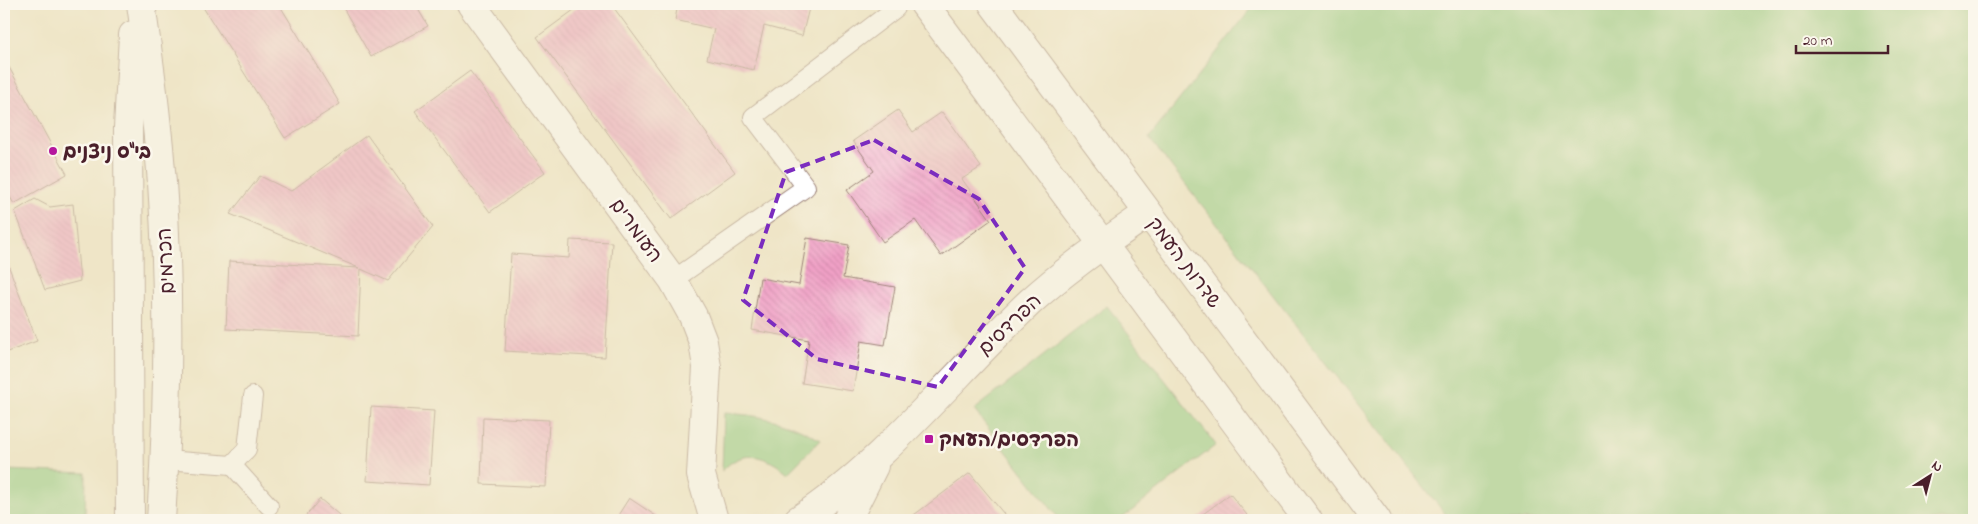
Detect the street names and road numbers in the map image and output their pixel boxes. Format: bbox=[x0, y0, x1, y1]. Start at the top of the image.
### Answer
street label: העומרים bbox=[602, 193, 668, 270]
street label: שדרות העמק bbox=[1139, 212, 1227, 315]
street label: הכרמים bbox=[151, 227, 184, 295]
street label: הפרדסים bbox=[972, 288, 1049, 364]

